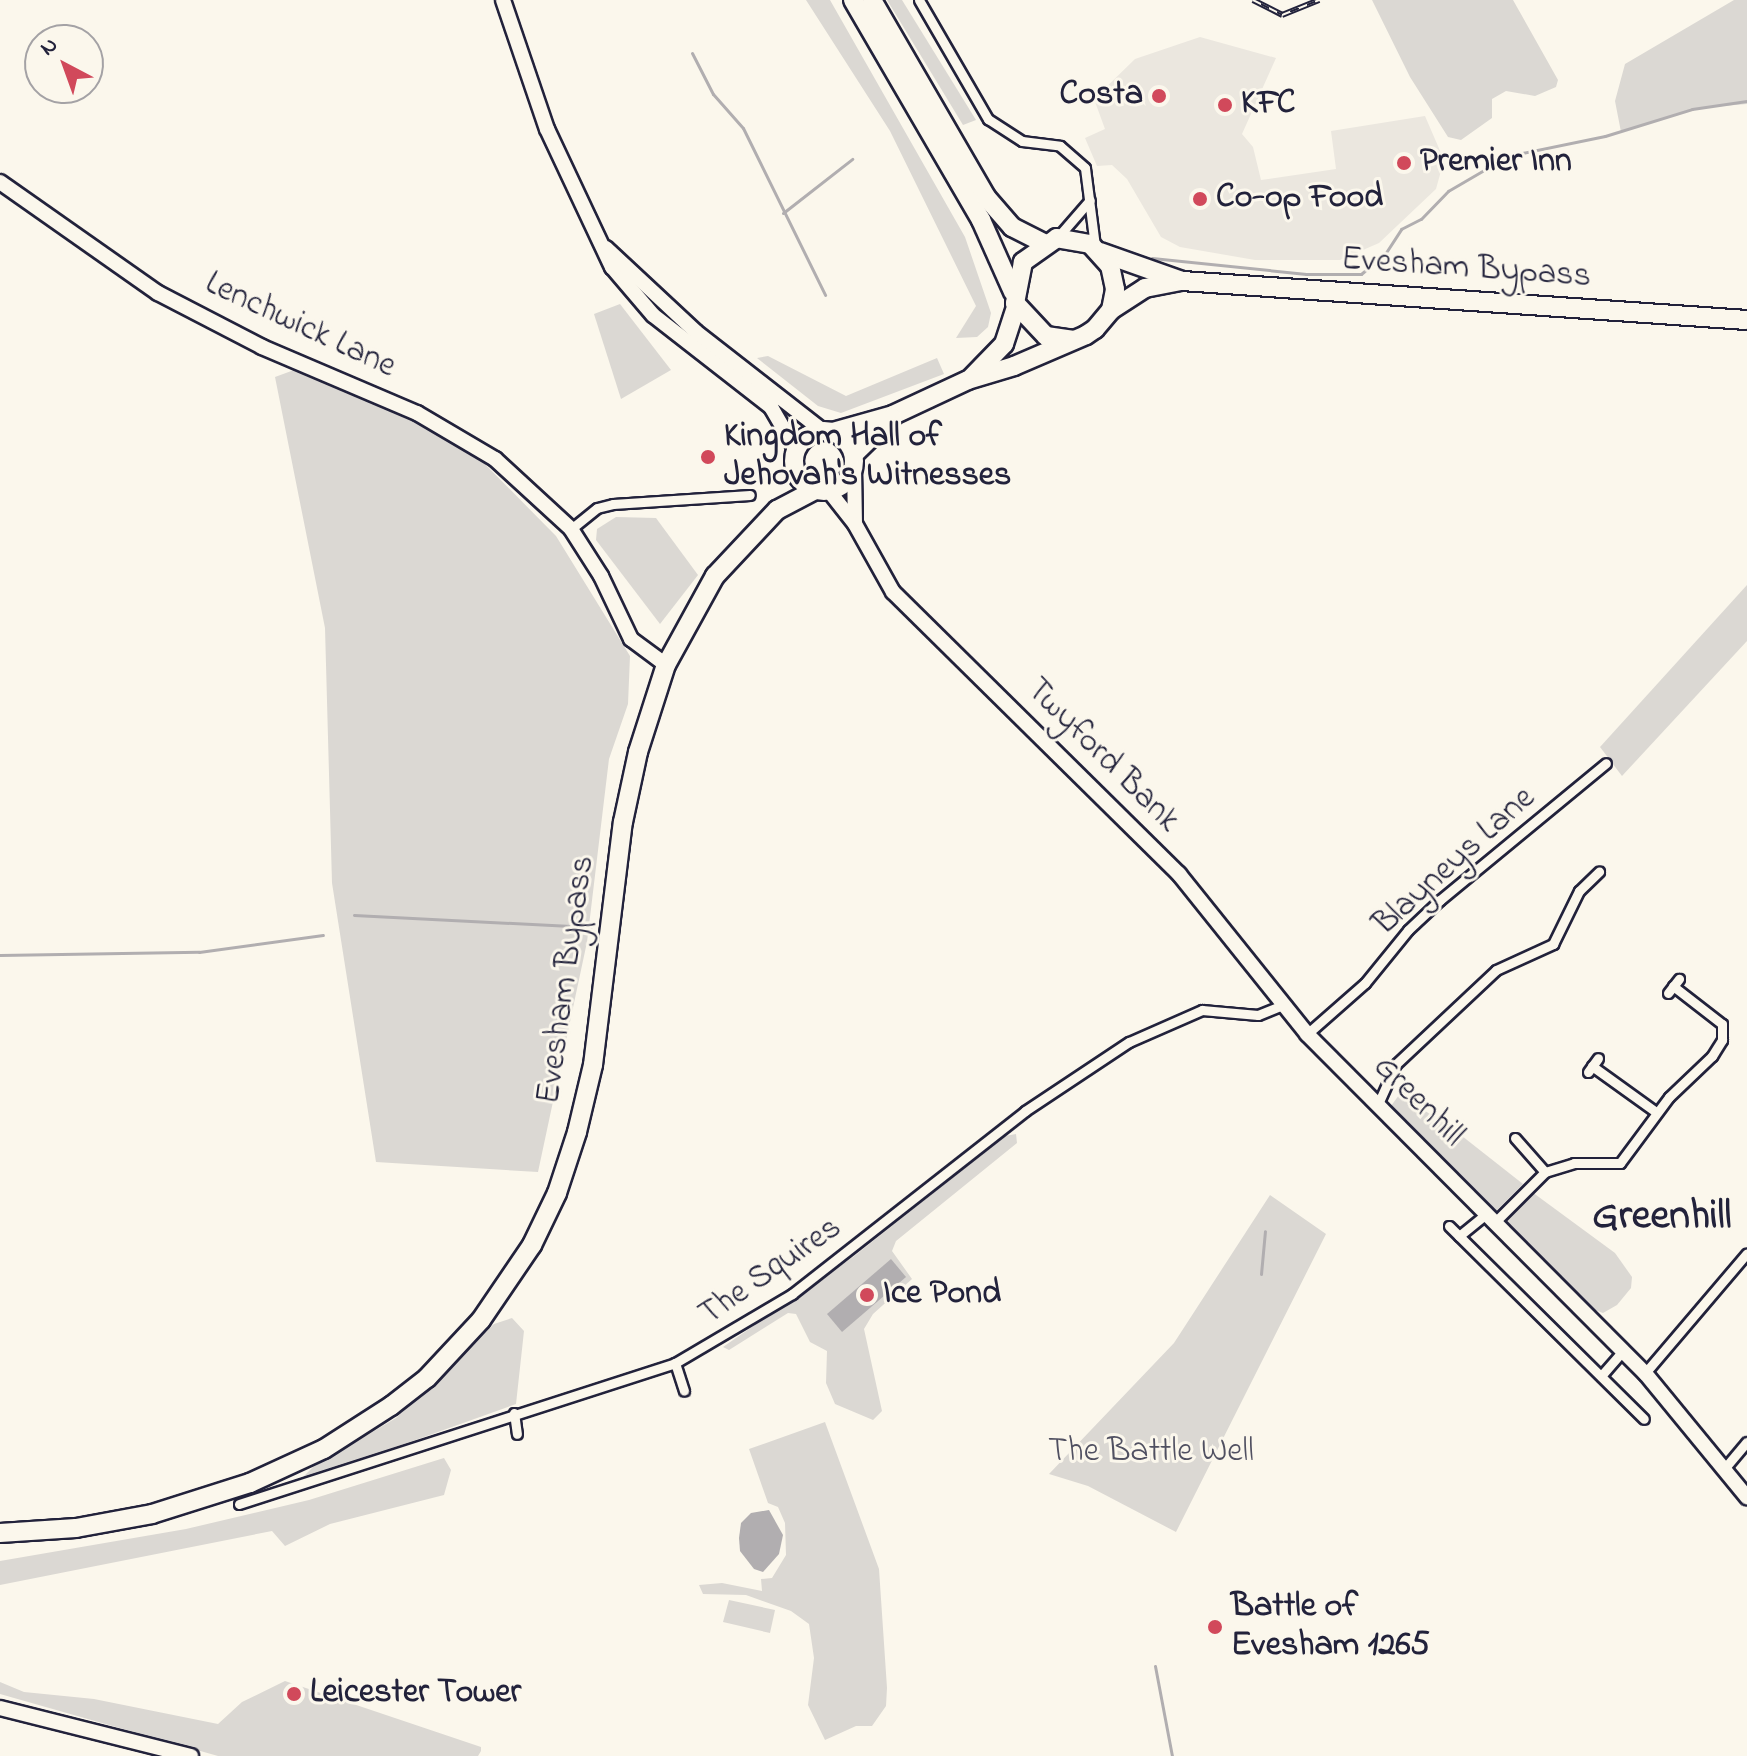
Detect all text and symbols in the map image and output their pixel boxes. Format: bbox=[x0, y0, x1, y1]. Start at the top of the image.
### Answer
north arrow bbox=[24, 24, 104, 104]
text: N bbox=[33, 30, 66, 64]
place label: Costa bbox=[1060, 76, 1143, 116]
place label: KFC bbox=[1241, 85, 1295, 125]
marker: Costa bbox=[1150, 87, 1168, 105]
marker: KFC bbox=[1216, 96, 1234, 114]
place label: Premier Inn bbox=[1420, 143, 1572, 183]
marker: Premier Inn bbox=[1395, 154, 1413, 172]
place label: Co-op Food bbox=[1216, 179, 1383, 219]
marker: Co-op Food bbox=[1191, 190, 1209, 208]
street label: Evesham Bypass bbox=[1340, 240, 1592, 298]
street label: Lenchwick Lane bbox=[198, 264, 402, 388]
place label: Kingdom Hall of Jehovah's Witnesses bbox=[724, 417, 1011, 496]
marker: Kingdom Hall of Jehovah's Witnesses bbox=[699, 448, 717, 466]
street label: Twyford Bank bbox=[1016, 670, 1188, 842]
street label: Blayneys Lane bbox=[1366, 779, 1544, 945]
street label: Evesham Bypass bbox=[529, 853, 605, 1107]
street label: Greenhill bbox=[1364, 1048, 1472, 1156]
district label: Greenhill bbox=[1592, 1192, 1732, 1242]
street label: The Squires bbox=[692, 1208, 850, 1336]
place label: Ice Pond bbox=[883, 1275, 1001, 1315]
marker: Ice Pond bbox=[858, 1286, 876, 1304]
park label: The Battle Well bbox=[1048, 1433, 1254, 1473]
place label: Battle of Evesham 1265 bbox=[1231, 1587, 1430, 1666]
marker: Battle of Evesham 1265 bbox=[1206, 1618, 1224, 1636]
place label: Leicester Tower bbox=[310, 1674, 521, 1714]
marker: Leicester Tower bbox=[285, 1685, 303, 1703]

